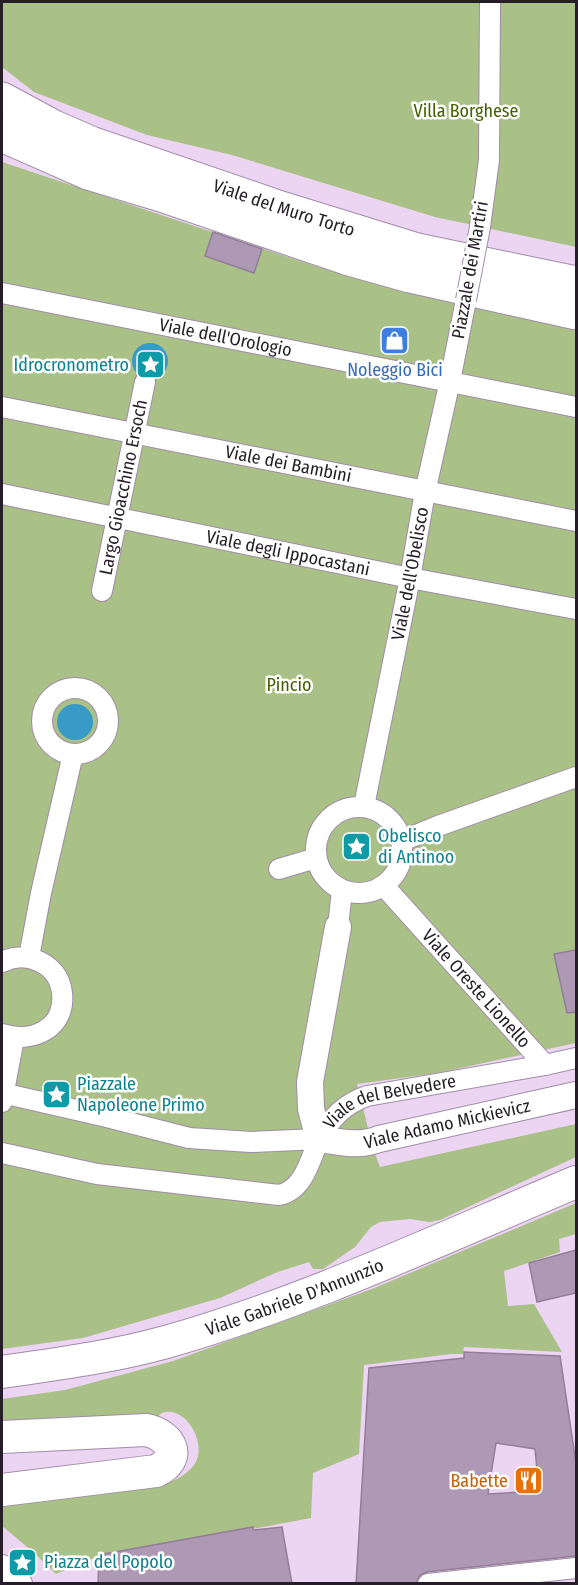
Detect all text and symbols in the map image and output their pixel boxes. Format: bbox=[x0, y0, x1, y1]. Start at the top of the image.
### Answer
park label: Villa Borghese bbox=[414, 100, 519, 122]
street label: Viale del Muro Torto bbox=[210, 175, 357, 241]
street label: Piazzale dei Martiri bbox=[447, 199, 493, 341]
street label: Viale dell'Orologio bbox=[157, 313, 294, 361]
shop icon: Noleggio Bici bbox=[379, 325, 411, 357]
place icon: Idrocronometro bbox=[134, 349, 166, 381]
place label: Idrocronometro bbox=[14, 354, 129, 376]
place label: Noleggio Bici bbox=[347, 359, 443, 381]
street label: Largo Gioacchino Ersoch bbox=[95, 397, 152, 577]
street label: Viale dei Bambini bbox=[223, 441, 353, 487]
street label: Viale dell'Obelisco bbox=[387, 505, 433, 642]
street label: Viale degli Ippocastani bbox=[204, 525, 372, 580]
park label: Pincio bbox=[266, 674, 312, 696]
place label: Obelisco di Antinoo bbox=[378, 825, 454, 868]
place icon: Obelisco di Antinoo bbox=[341, 830, 373, 862]
street label: Viale Oreste Lionello bbox=[417, 925, 535, 1052]
street label: Viale del Belvedere bbox=[318, 1070, 458, 1133]
place label: Piazzale Napoleone Primo bbox=[77, 1073, 205, 1116]
place icon: Piazzale Napoleone Primo bbox=[40, 1078, 72, 1110]
street label: Viale Adamo Mickievicz bbox=[362, 1095, 532, 1154]
street label: Viale Gabriele D'Annunzio bbox=[203, 1254, 387, 1340]
restaurant icon: Babette bbox=[513, 1465, 545, 1497]
place label: Babette bbox=[450, 1470, 508, 1492]
place icon: Piazza del Popolo bbox=[7, 1546, 39, 1578]
place label: Piazza del Popolo bbox=[44, 1551, 173, 1573]

